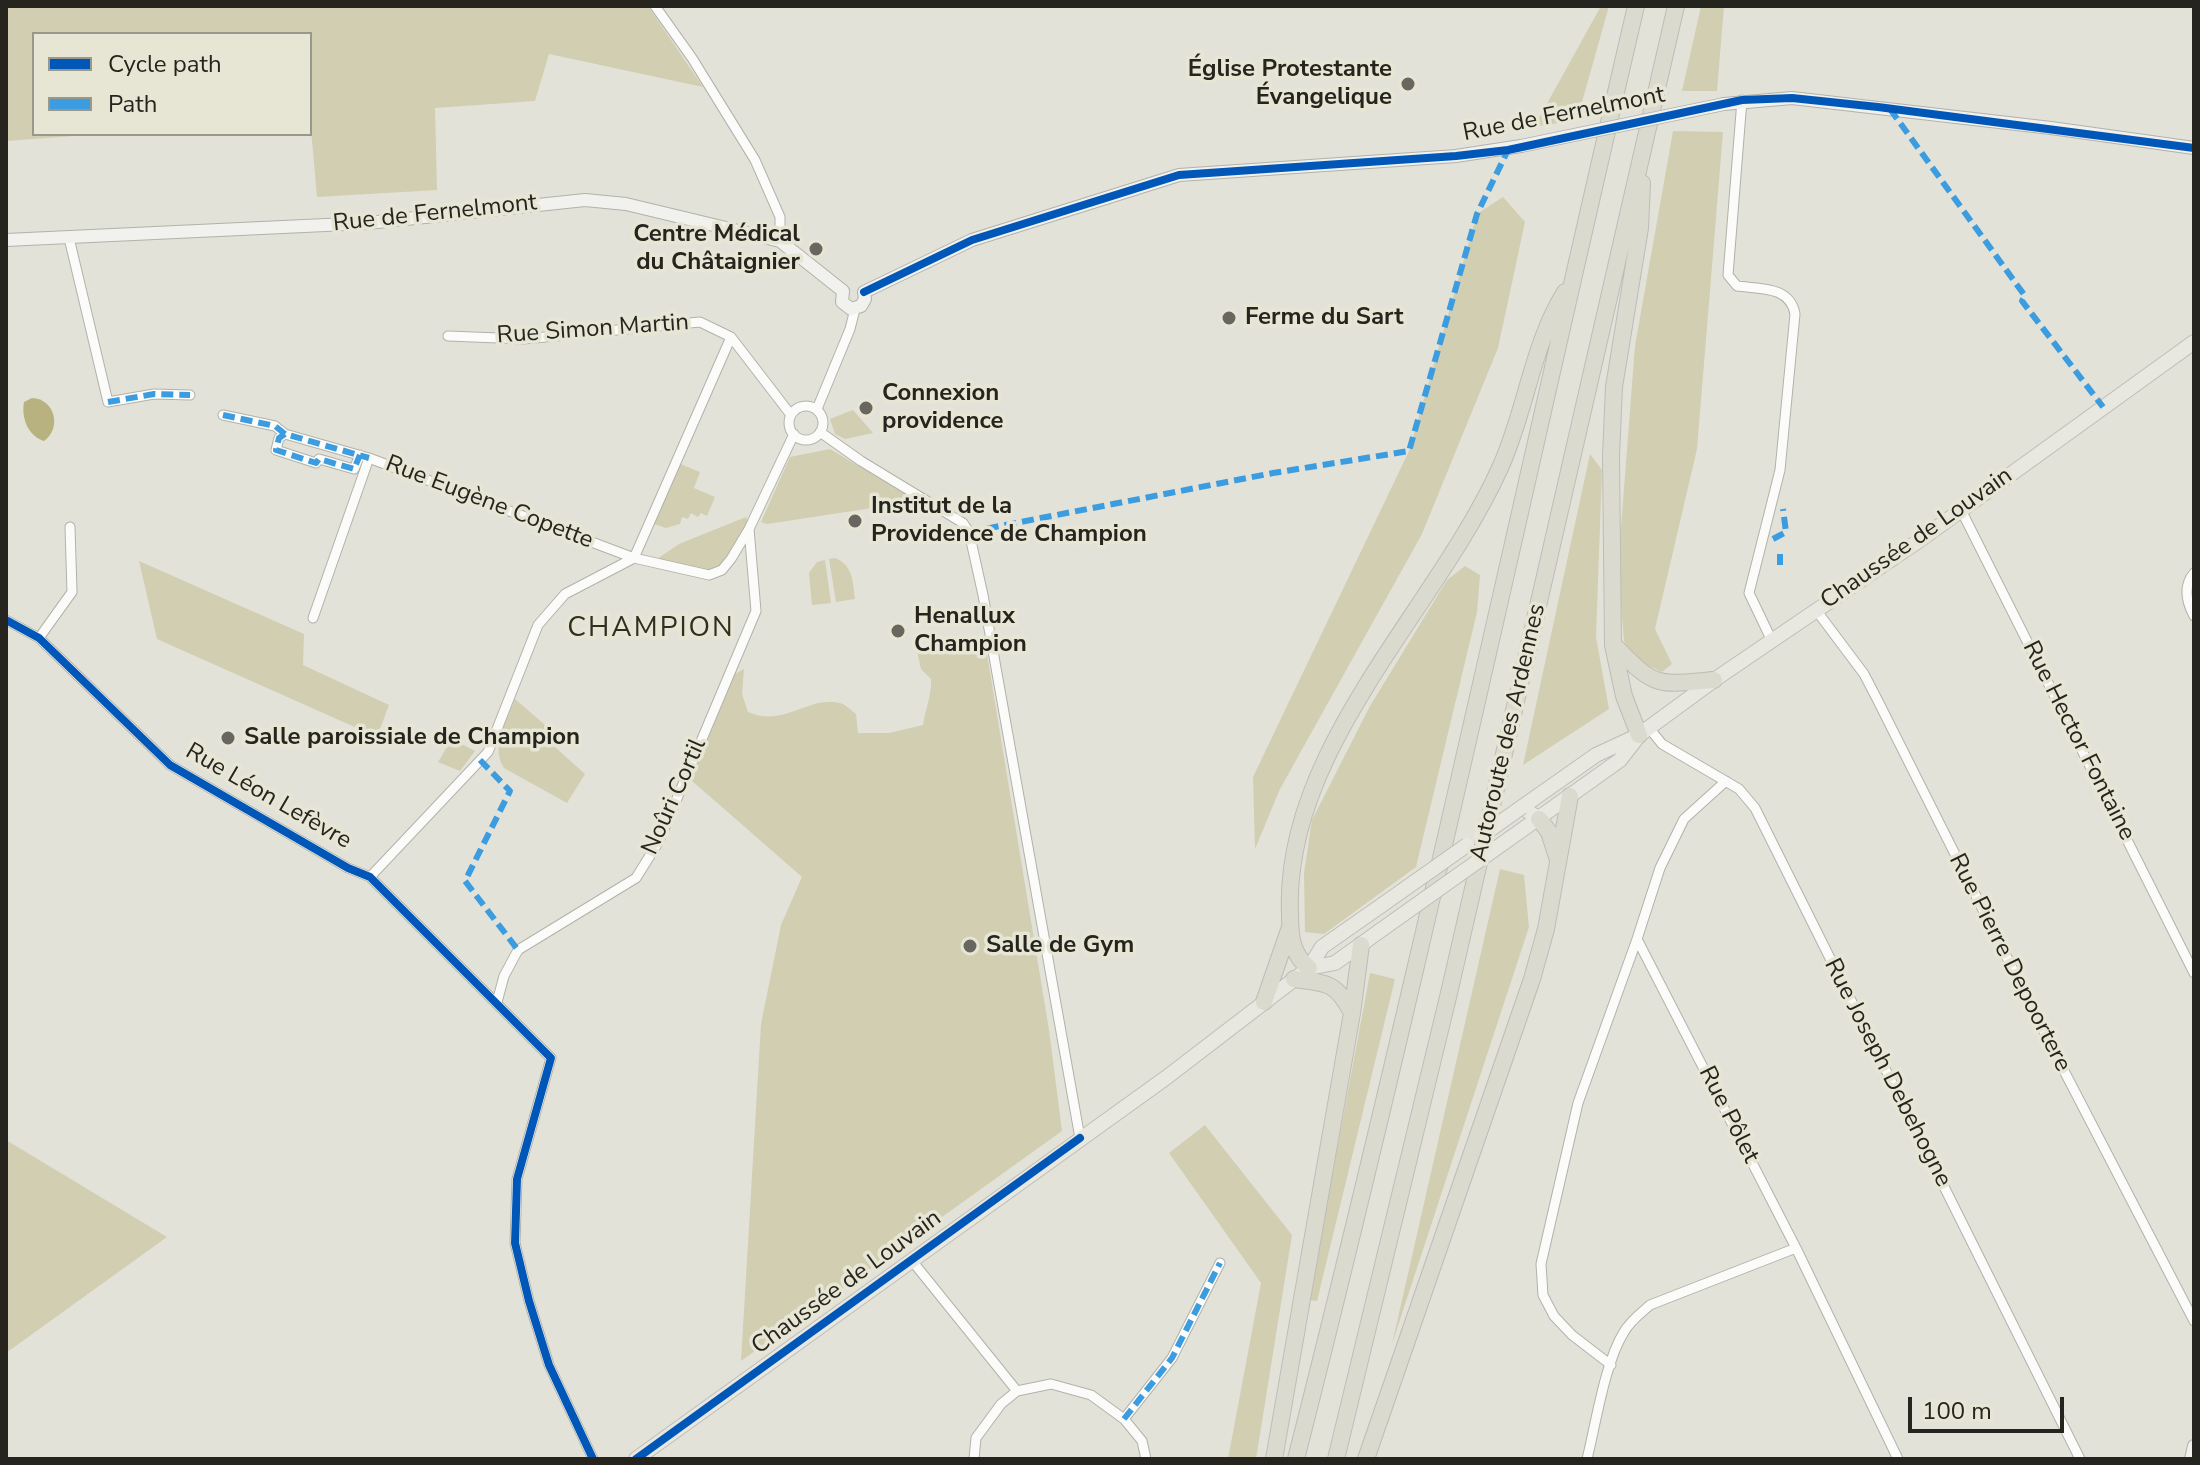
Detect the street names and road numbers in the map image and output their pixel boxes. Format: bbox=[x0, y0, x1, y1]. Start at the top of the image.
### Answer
street label: Rue de Fernelmont bbox=[1461, 81, 1667, 149]
street label: Rue de Fernelmont bbox=[332, 189, 538, 239]
street label: Rue Simon Martin bbox=[496, 309, 690, 351]
street label: Rue Eugène Copette bbox=[381, 450, 597, 556]
street label: Chaussée de Louvain bbox=[1816, 462, 2018, 616]
street label: Autoroute des Ardennes bbox=[1465, 601, 1553, 865]
street label: Rue Hector Fontaine bbox=[2015, 637, 2141, 845]
street label: Noûri Cortil bbox=[637, 735, 713, 859]
street label: Rue Léon Lefèvre bbox=[180, 738, 356, 856]
street label: Rue Pierre Depoortere bbox=[1942, 849, 2076, 1077]
street label: Rue Joseph Debehogne bbox=[1817, 954, 1957, 1192]
street label: Rue Pôlet bbox=[1691, 1062, 1765, 1168]
street label: Chaussée de Louvain bbox=[747, 1205, 947, 1361]

